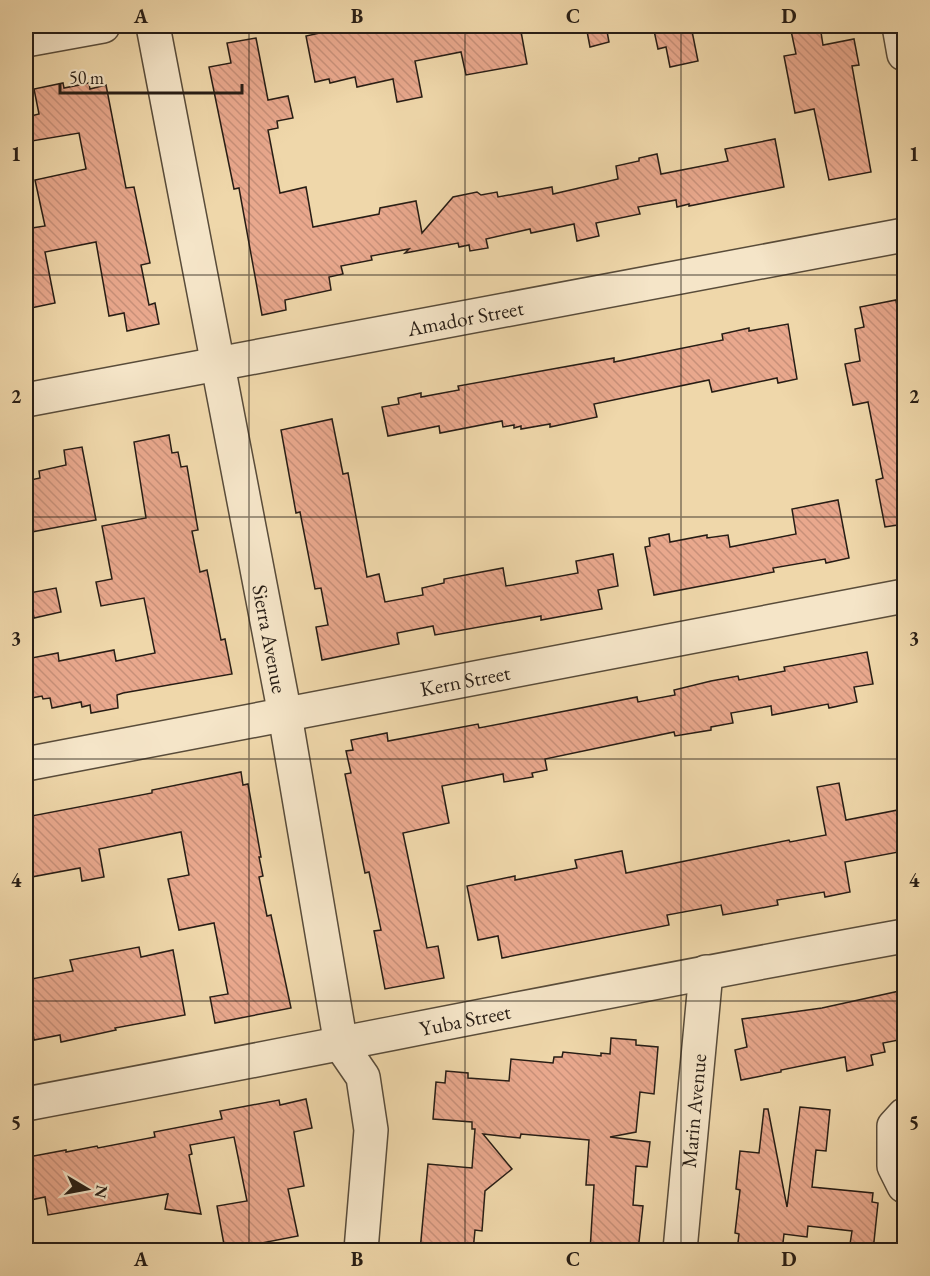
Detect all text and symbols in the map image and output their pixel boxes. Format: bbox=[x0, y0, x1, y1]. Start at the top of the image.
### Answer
text: A bbox=[133, 3, 149, 29]
text: B bbox=[351, 3, 363, 29]
text: C bbox=[566, 3, 580, 29]
text: D bbox=[781, 3, 797, 29]
scale bar bbox=[60, 57, 242, 95]
text: 50 m bbox=[69, 66, 104, 89]
text: 1 bbox=[11, 141, 21, 167]
text: 1 bbox=[909, 141, 919, 167]
street label: Amador Street bbox=[404, 293, 526, 342]
text: 2 bbox=[11, 383, 22, 409]
text: 2 bbox=[909, 383, 920, 409]
street label: Sierra Avenue bbox=[247, 582, 294, 695]
text: 3 bbox=[11, 625, 21, 651]
text: 3 bbox=[909, 625, 919, 651]
street label: Kern Street bbox=[418, 658, 513, 702]
text: 4 bbox=[11, 867, 22, 893]
text: 4 bbox=[909, 867, 920, 893]
street label: Yuba Street bbox=[417, 997, 513, 1041]
street label: Marin Avenue bbox=[674, 1052, 712, 1169]
text: 5 bbox=[11, 1109, 21, 1135]
text: 5 bbox=[909, 1109, 919, 1135]
north arrow bbox=[57, 1159, 117, 1219]
text: N bbox=[90, 1183, 113, 1200]
text: A bbox=[133, 1246, 149, 1272]
text: B bbox=[351, 1246, 363, 1272]
text: C bbox=[566, 1246, 580, 1272]
text: D bbox=[781, 1246, 797, 1272]

